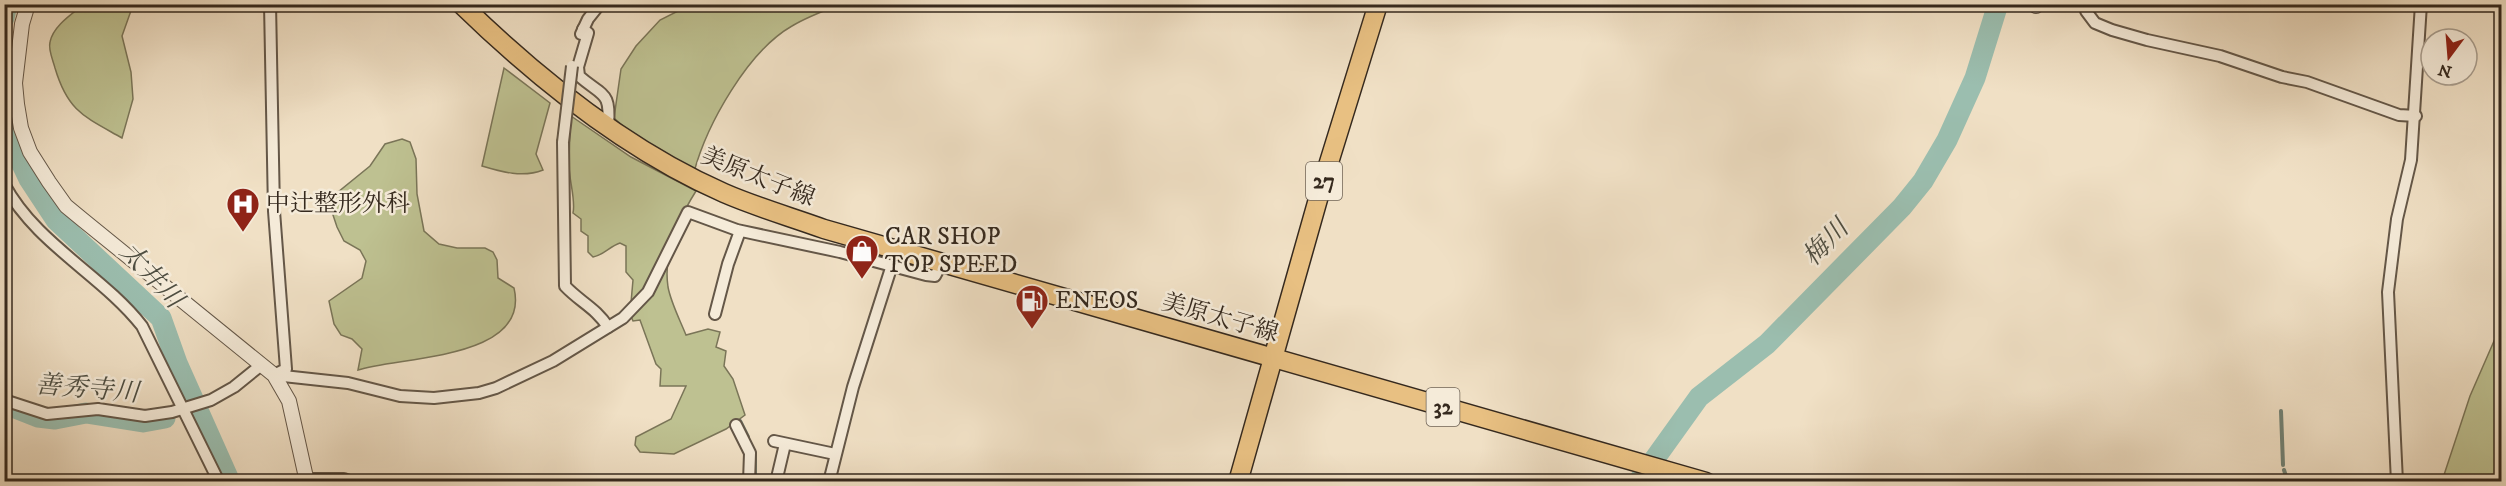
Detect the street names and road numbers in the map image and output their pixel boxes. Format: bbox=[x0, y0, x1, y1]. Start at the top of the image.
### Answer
street label: 美原太子線 bbox=[697, 141, 819, 213]
road number: 27 bbox=[1306, 162, 1342, 200]
street label: 美原太子線 bbox=[1158, 287, 1282, 349]
road number: 32 bbox=[1426, 388, 1460, 426]

